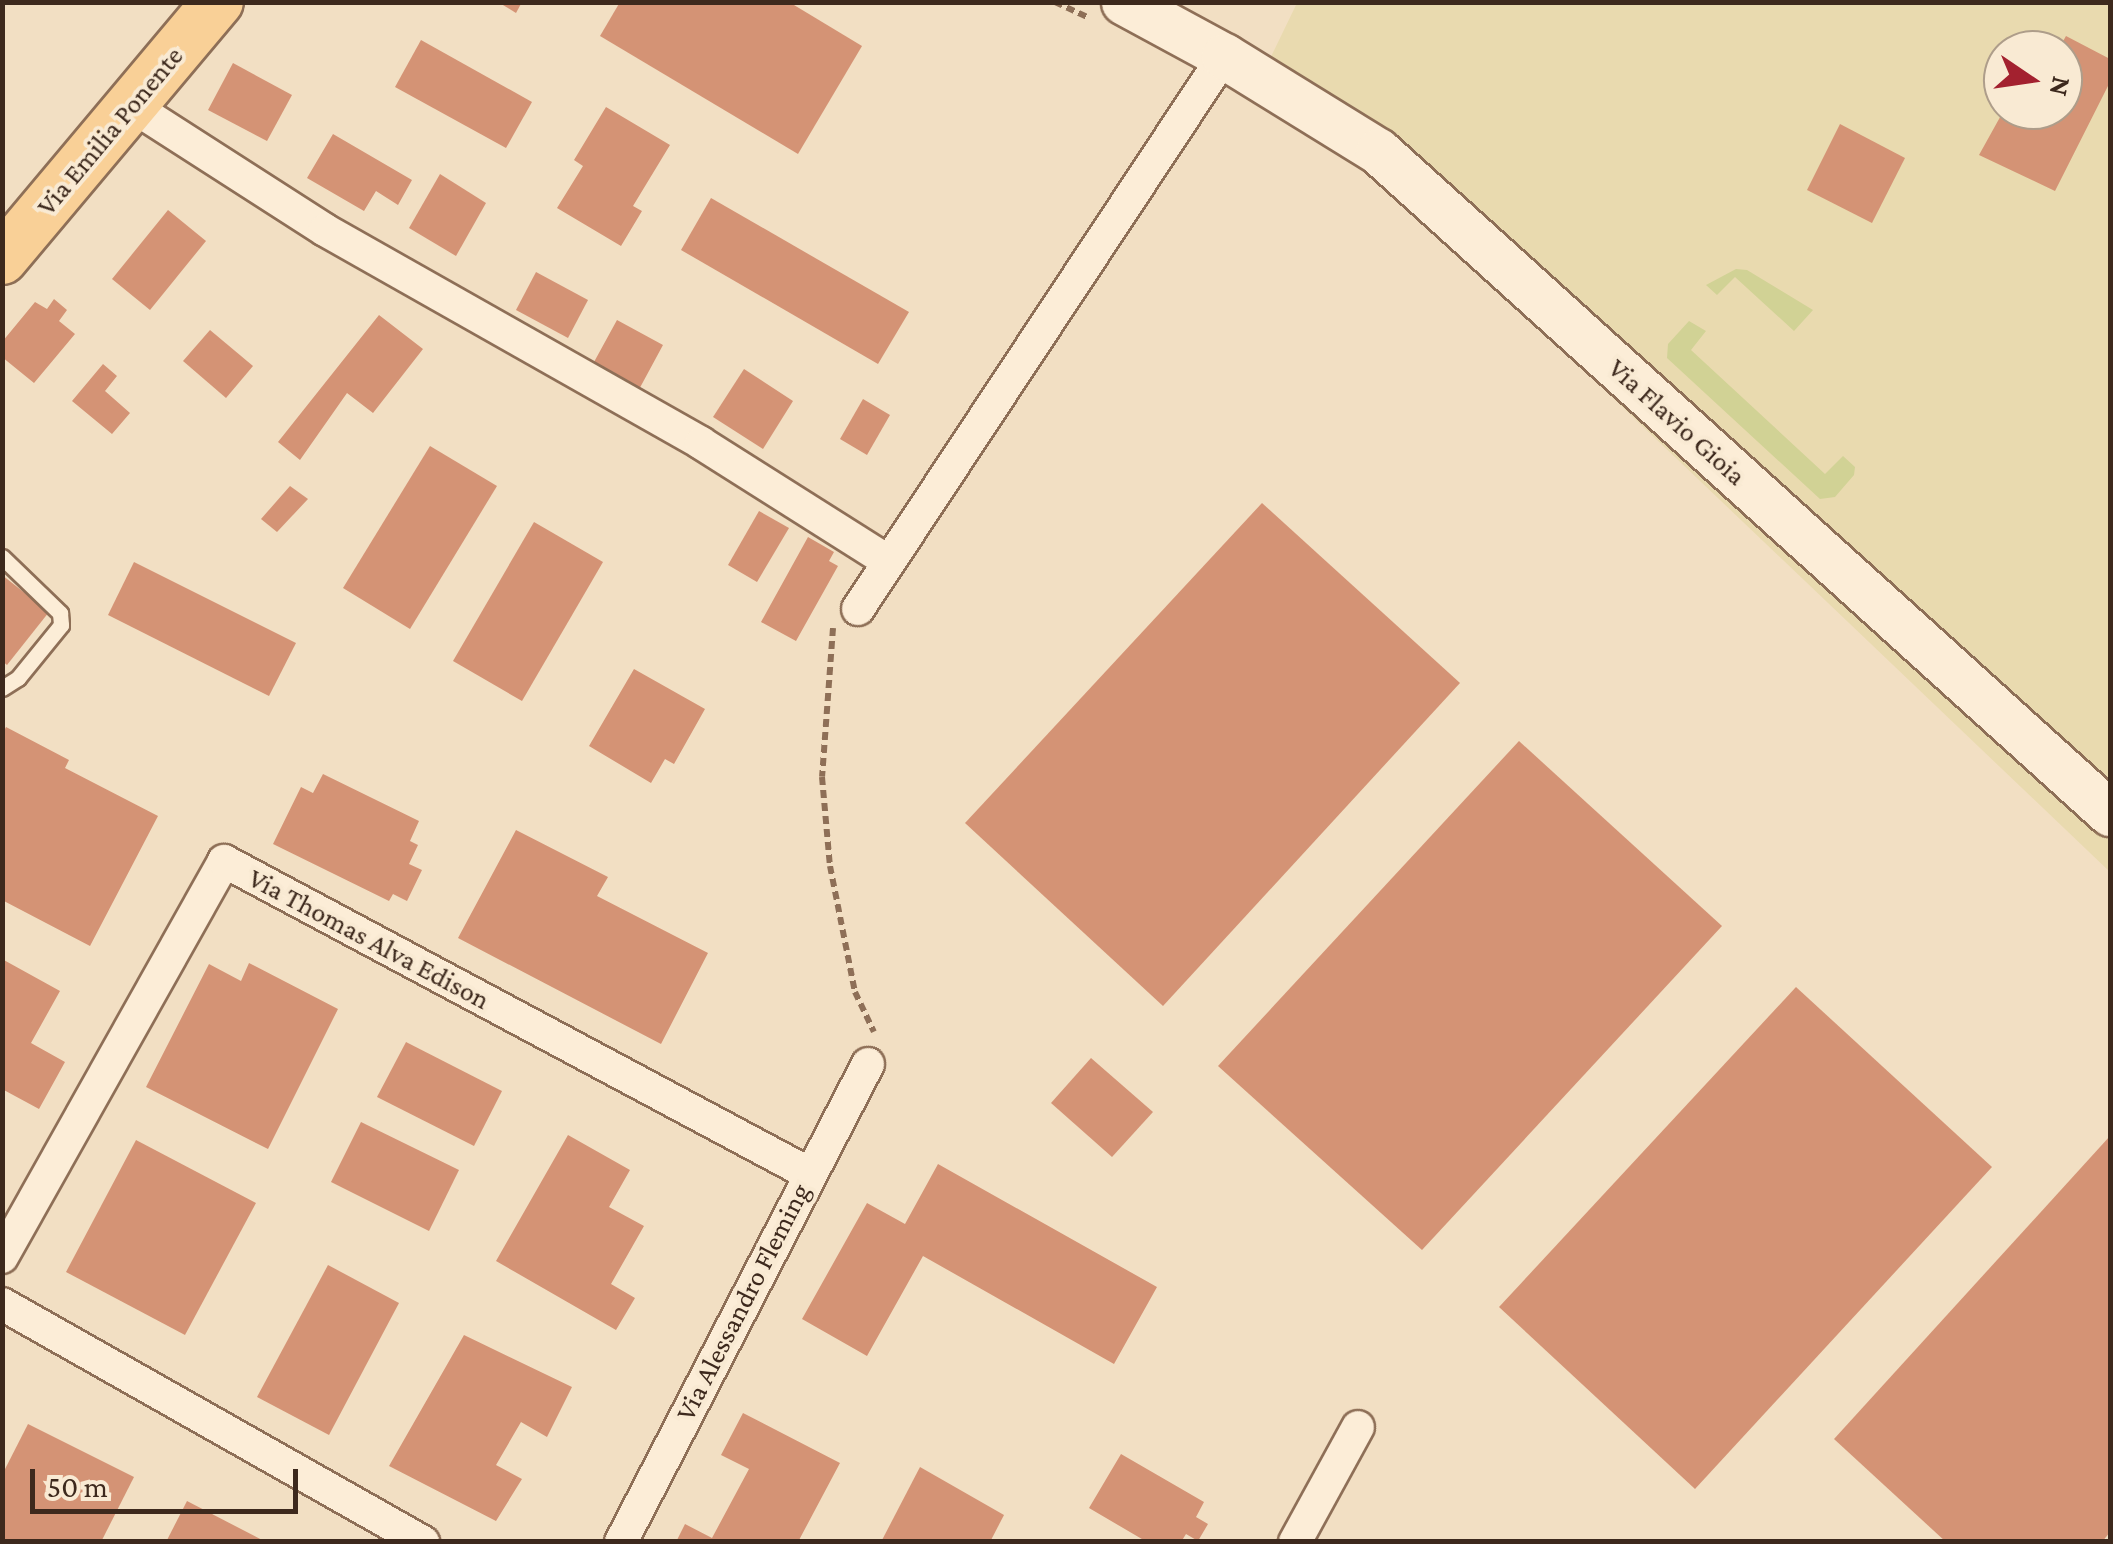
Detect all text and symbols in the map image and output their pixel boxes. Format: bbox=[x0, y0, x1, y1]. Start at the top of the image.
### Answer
north arrow bbox=[1983, 30, 2083, 130]
street label: Via Emilia Ponente bbox=[30, 40, 190, 222]
text: N bbox=[2044, 74, 2078, 99]
street label: Via Flavio Gioia bbox=[1601, 351, 1753, 493]
street label: Via Thomas Alva Edison bbox=[243, 861, 495, 1017]
street label: Via Alessandro Fleming bbox=[669, 1178, 817, 1426]
scale bar bbox=[35, 1449, 302, 1511]
text: 50 m bbox=[47, 1470, 108, 1503]

